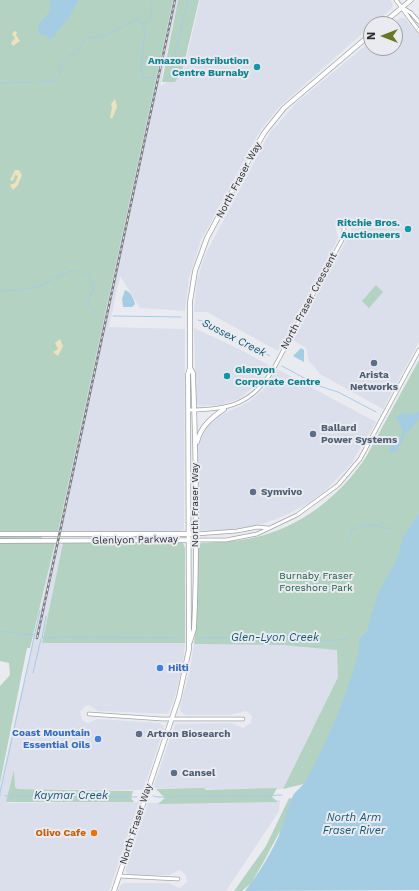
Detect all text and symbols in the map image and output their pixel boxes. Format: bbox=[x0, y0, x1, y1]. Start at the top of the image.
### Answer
north arrow bbox=[363, 16, 403, 56]
text: N bbox=[365, 32, 378, 40]
place label: Amazon Distribution Centre Burnaby bbox=[148, 55, 249, 78]
marker: Amazon Distribution Centre Burnaby bbox=[252, 62, 262, 72]
street label: North Fraser Way bbox=[214, 140, 264, 220]
place label: Ritchie Bros. Auctioneers bbox=[337, 217, 400, 240]
marker: Ritchie Bros. Auctioneers bbox=[403, 224, 413, 234]
street label: North Fraser Crescent bbox=[278, 250, 340, 352]
water label: Sussex Creek bbox=[200, 316, 268, 360]
marker: Arista Networks bbox=[369, 358, 379, 368]
place label: Glenyon Corporate Centre bbox=[235, 364, 320, 388]
place label: Arista Networks bbox=[350, 369, 398, 392]
marker: Glenyon Corporate Centre bbox=[222, 371, 232, 381]
place label: Ballard Power Systems bbox=[321, 422, 397, 446]
marker: Ballard Power Systems bbox=[308, 429, 318, 439]
street label: North Fraser Way bbox=[189, 463, 201, 547]
place label: Symvivo bbox=[261, 486, 302, 498]
marker: Symvivo bbox=[248, 487, 258, 497]
street label: Glenlyon Parkway bbox=[92, 533, 178, 547]
park label: Burnaby Fraser Foreshore Park bbox=[279, 570, 353, 594]
water label: Glen-Lyon Creek bbox=[231, 631, 319, 645]
place label: Hilti bbox=[168, 662, 189, 674]
marker: Hilti bbox=[155, 663, 165, 673]
place label: Coast Mountain Essential Oils bbox=[12, 727, 90, 750]
place label: Artron Biosearch bbox=[147, 728, 230, 740]
marker: Artron Biosearch bbox=[134, 729, 144, 739]
marker: Coast Mountain Essential Oils bbox=[93, 734, 103, 744]
place label: Cansel bbox=[182, 767, 215, 779]
marker: Cansel bbox=[169, 768, 179, 778]
street label: North Fraser Way bbox=[117, 782, 155, 866]
water label: Kaymar Creek bbox=[34, 789, 108, 803]
water label: North Arm Fraser River bbox=[323, 811, 385, 837]
place label: Olivo Cafe bbox=[36, 827, 86, 839]
marker: Olivo Cafe bbox=[89, 828, 99, 838]

